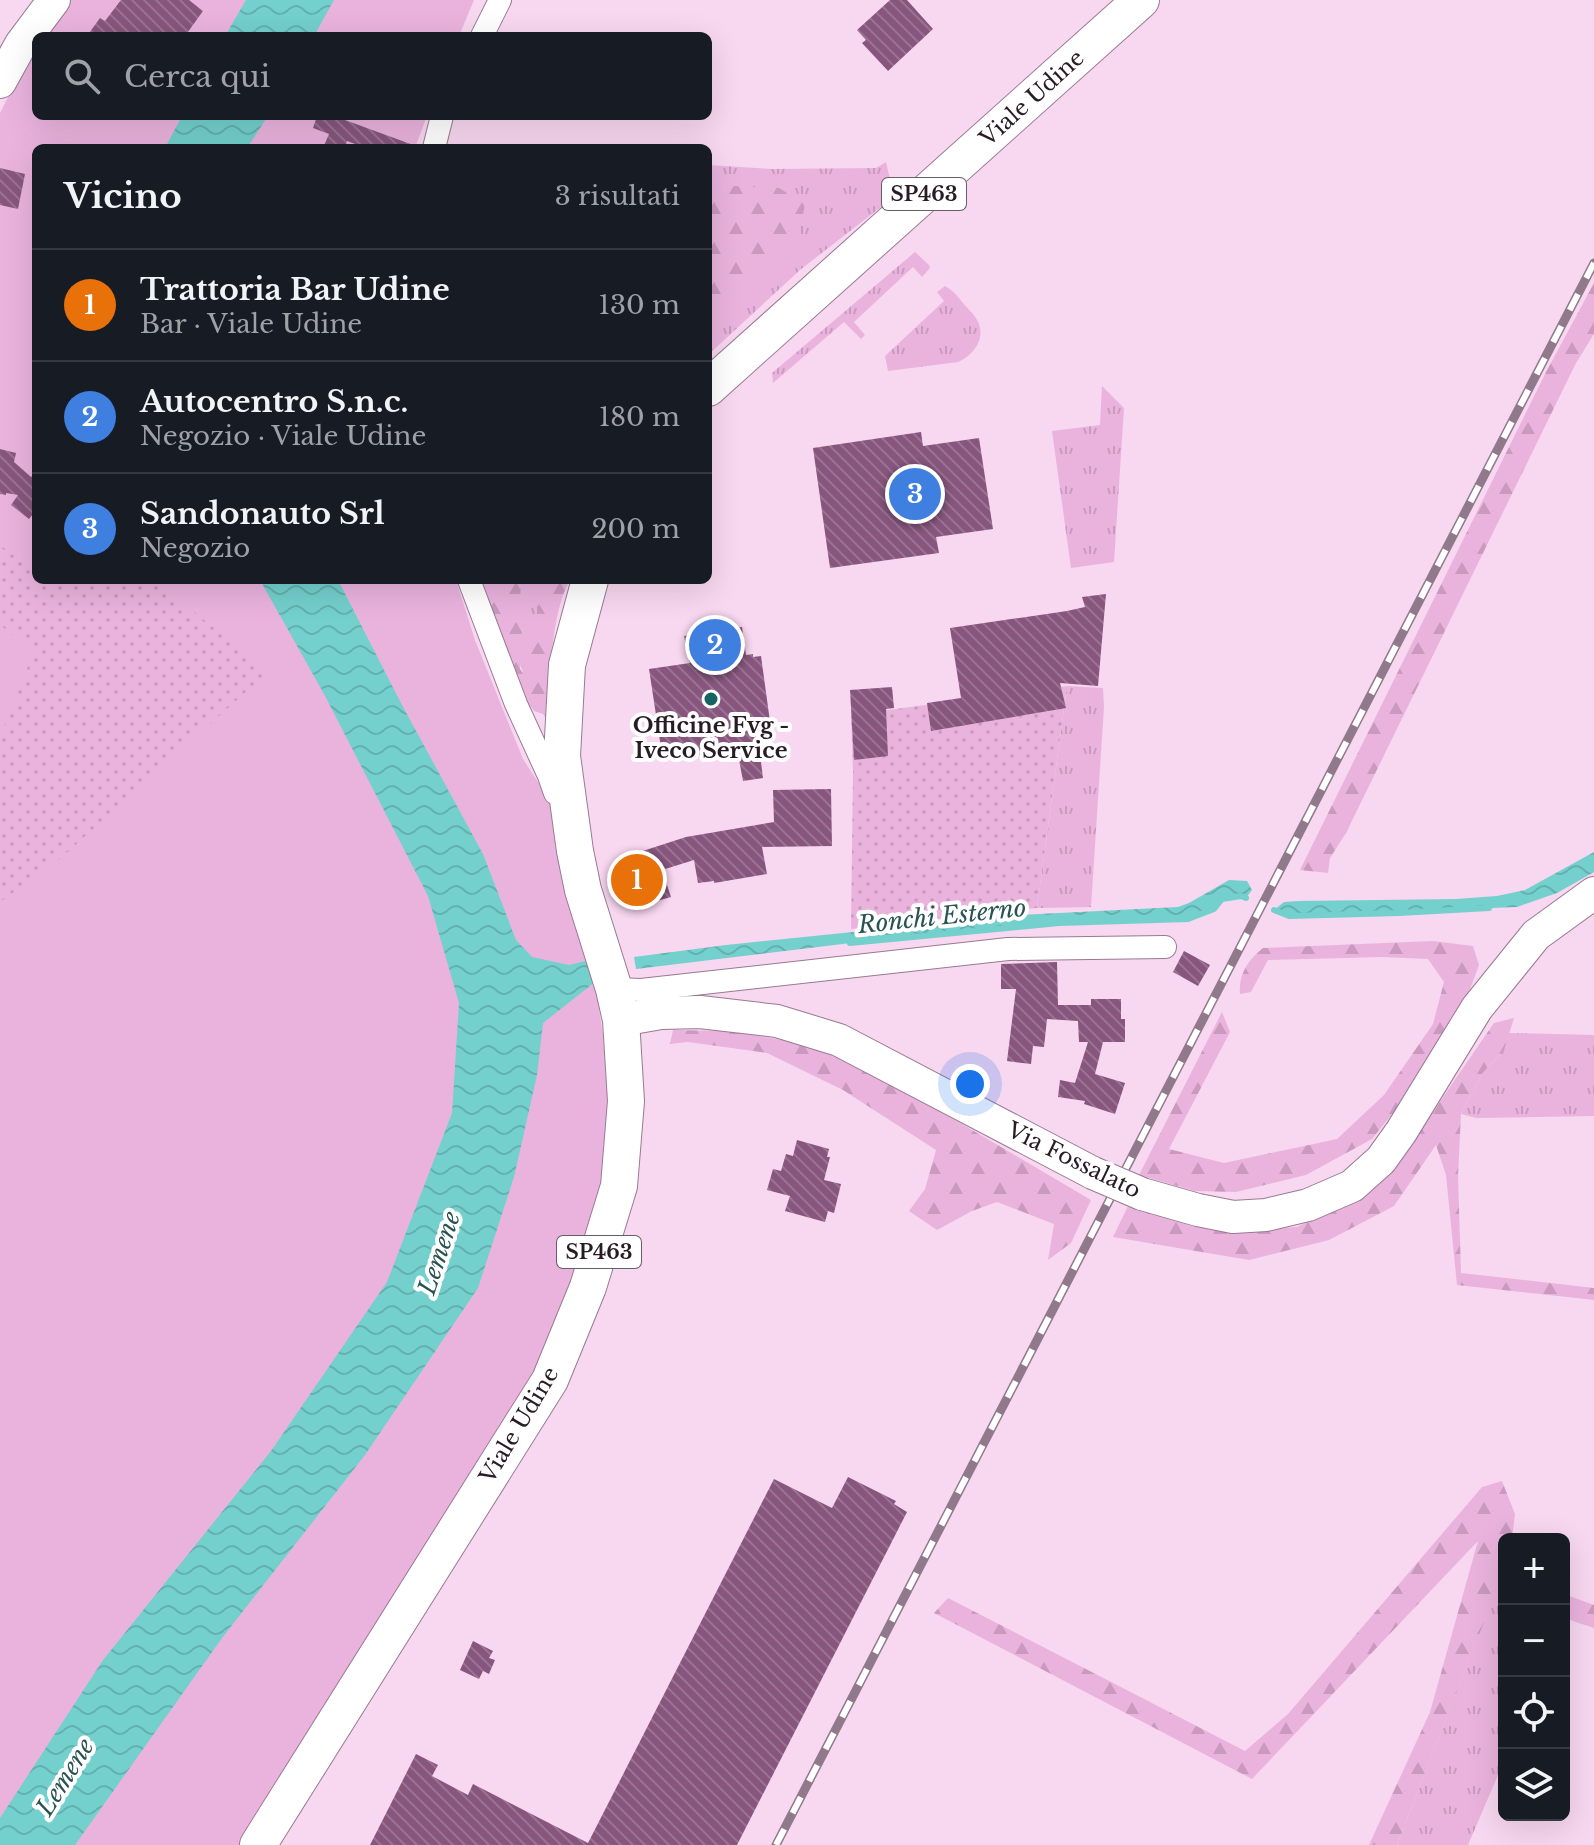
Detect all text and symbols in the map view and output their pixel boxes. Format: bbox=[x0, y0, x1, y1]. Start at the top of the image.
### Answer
search box bbox=[32, 32, 712, 120]
street label: Viale Udine bbox=[974, 44, 1090, 153]
icon: search bbox=[60, 54, 104, 98]
text: Cerca qui bbox=[124, 58, 270, 95]
text: Vicino bbox=[64, 175, 182, 217]
road number: SP463 bbox=[882, 178, 966, 210]
text: 3 risultati bbox=[555, 180, 680, 212]
text: Trattoria Bar Udine bbox=[140, 271, 450, 308]
text: 1 bbox=[84, 289, 96, 321]
text: 130 m bbox=[598, 289, 680, 321]
text: Bar · Viale Udine bbox=[140, 308, 362, 340]
text: Autocentro S.n.c. bbox=[140, 383, 408, 420]
text: 2 bbox=[82, 401, 98, 433]
text: 180 m bbox=[599, 401, 680, 433]
text: Negozio · Viale Udine bbox=[140, 420, 426, 452]
pin: 3 bbox=[889, 464, 941, 524]
text: Sandonauto Srl bbox=[140, 495, 385, 532]
text: 3 bbox=[82, 513, 98, 545]
text: 200 m bbox=[591, 513, 680, 545]
text: Negozio bbox=[140, 532, 250, 564]
pin: 2 bbox=[689, 615, 741, 675]
marker: Officine Fvg - Iveco Service bbox=[702, 690, 720, 708]
place label: Officine Fvg - Iveco Service bbox=[633, 712, 789, 764]
pin: 1 bbox=[611, 850, 663, 910]
water label: Ronchi Esterno bbox=[855, 893, 1028, 939]
your location bbox=[950, 1064, 990, 1104]
street label: Via Fossalato bbox=[1002, 1116, 1145, 1204]
water label: Lemene bbox=[412, 1208, 466, 1299]
road number: SP463 bbox=[557, 1236, 641, 1268]
street label: Viale Udine bbox=[473, 1362, 564, 1489]
map controls bbox=[1498, 1533, 1570, 1821]
button: + bbox=[1498, 1533, 1570, 1605]
button: − bbox=[1498, 1605, 1570, 1677]
button: locate bbox=[1498, 1677, 1570, 1749]
water label: Lemene bbox=[29, 1733, 100, 1822]
button: layers bbox=[1498, 1749, 1570, 1821]

